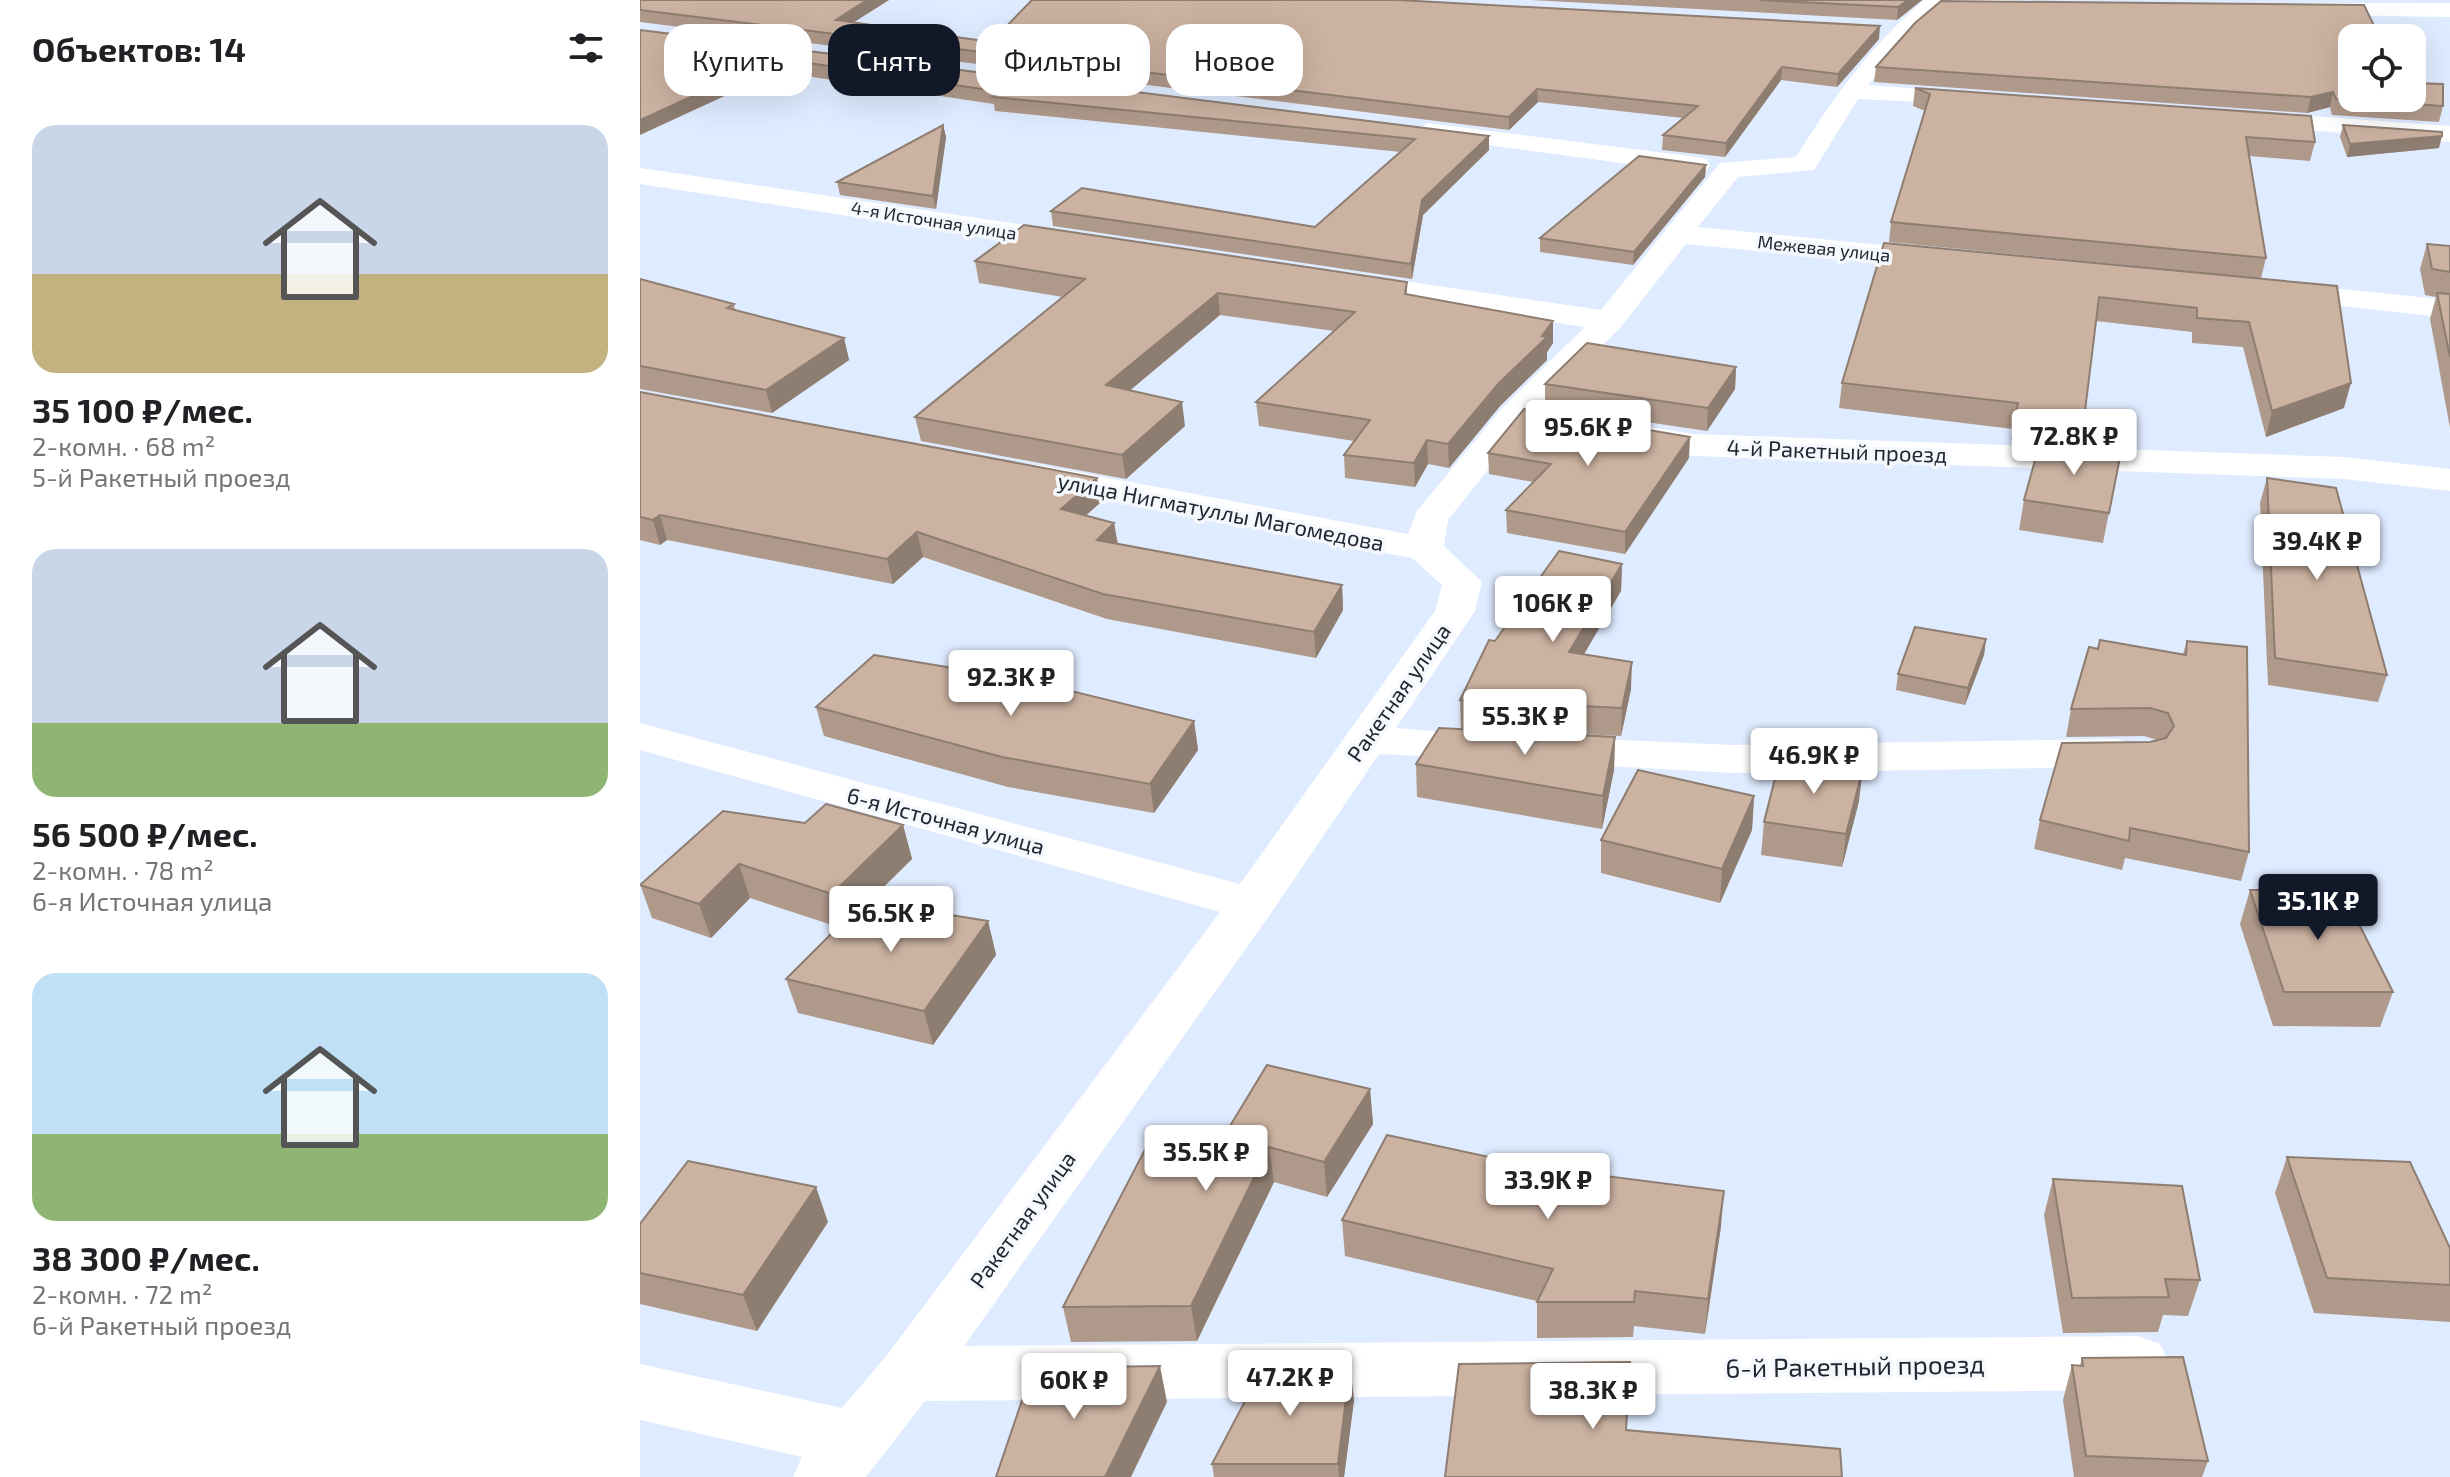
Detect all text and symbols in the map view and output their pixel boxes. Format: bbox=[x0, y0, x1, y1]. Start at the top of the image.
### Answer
chip: Купить bbox=[664, 24, 812, 96]
chip: Снять bbox=[828, 24, 960, 96]
chip: Фильтры bbox=[976, 24, 1150, 96]
chip: Новое bbox=[1166, 24, 1303, 96]
map controls bbox=[2338, 24, 2426, 112]
button: locate bbox=[2338, 24, 2426, 112]
icon: filters bbox=[564, 26, 608, 70]
text: Объектов: 14 bbox=[32, 28, 246, 69]
icon: home bbox=[248, 177, 392, 321]
street label: 4-я Источная улица bbox=[850, 196, 1018, 244]
street label: Межевая улица bbox=[1757, 230, 1891, 266]
text: 35 100 ₽/мес. bbox=[32, 389, 253, 430]
pin: 95.6K ₽ bbox=[1514, 400, 1662, 468]
pin: 72.8K ₽ bbox=[2000, 409, 2148, 477]
text: 95.6K ₽ bbox=[1544, 410, 1632, 441]
text: 72.8K ₽ bbox=[2030, 419, 2118, 450]
text: 2-комн. · 68 m² bbox=[32, 430, 215, 461]
street label: 4-й Ракетный проезд bbox=[1726, 433, 1948, 467]
text: 5-й Ракетный проезд bbox=[32, 461, 290, 492]
street label: улица Нигматуллы Магомедова bbox=[1056, 467, 1386, 556]
pin: 39.4K ₽ bbox=[2243, 514, 2391, 582]
text: 39.4K ₽ bbox=[2272, 524, 2362, 555]
pin: 106K ₽ bbox=[1488, 576, 1618, 644]
text: 106K ₽ bbox=[1513, 586, 1593, 617]
icon: home bbox=[248, 601, 392, 745]
street label: Ракетная улица bbox=[1341, 618, 1456, 767]
pin: 92.3K ₽ bbox=[937, 650, 1085, 718]
text: 92.3K ₽ bbox=[967, 660, 1055, 691]
pin: 55.3K ₽ bbox=[1451, 689, 1599, 757]
text: 55.3K ₽ bbox=[1482, 699, 1569, 730]
pin: 46.9K ₽ bbox=[1740, 728, 1888, 796]
text: 46.9K ₽ bbox=[1769, 738, 1859, 769]
street label: 6-я Источная улица bbox=[844, 781, 1048, 860]
text: 56 500 ₽/мес. bbox=[32, 813, 258, 854]
text: 2-комн. · 78 m² bbox=[32, 854, 214, 885]
pin: 35.1K ₽ bbox=[2244, 874, 2392, 942]
text: 35.1K ₽ bbox=[2277, 884, 2359, 915]
text: 6-я Источная улица bbox=[32, 885, 272, 916]
pin: 56.5K ₽ bbox=[817, 886, 965, 954]
text: 56.5K ₽ bbox=[847, 896, 935, 927]
icon: home bbox=[248, 1025, 392, 1169]
pin: 35.5K ₽ bbox=[1132, 1125, 1280, 1193]
text: 35.5K ₽ bbox=[1163, 1135, 1250, 1166]
street label: Ракетная улица bbox=[964, 1146, 1081, 1293]
pin: 33.9K ₽ bbox=[1474, 1153, 1622, 1221]
text: 33.9K ₽ bbox=[1504, 1163, 1592, 1194]
text: 38 300 ₽/мес. bbox=[32, 1237, 260, 1278]
text: 2-комн. · 72 m² bbox=[32, 1278, 213, 1309]
text: 6-й Ракетный проезд bbox=[32, 1309, 291, 1340]
street label: 6-й Ракетный проезд bbox=[1725, 1347, 1985, 1383]
pin: 47.2K ₽ bbox=[1216, 1350, 1364, 1418]
pin: 60K ₽ bbox=[1018, 1353, 1130, 1421]
text: 47.2K ₽ bbox=[1246, 1360, 1334, 1391]
text: 60K ₽ bbox=[1040, 1363, 1108, 1394]
pin: 38.3K ₽ bbox=[1519, 1363, 1667, 1431]
text: 38.3K ₽ bbox=[1548, 1373, 1638, 1404]

